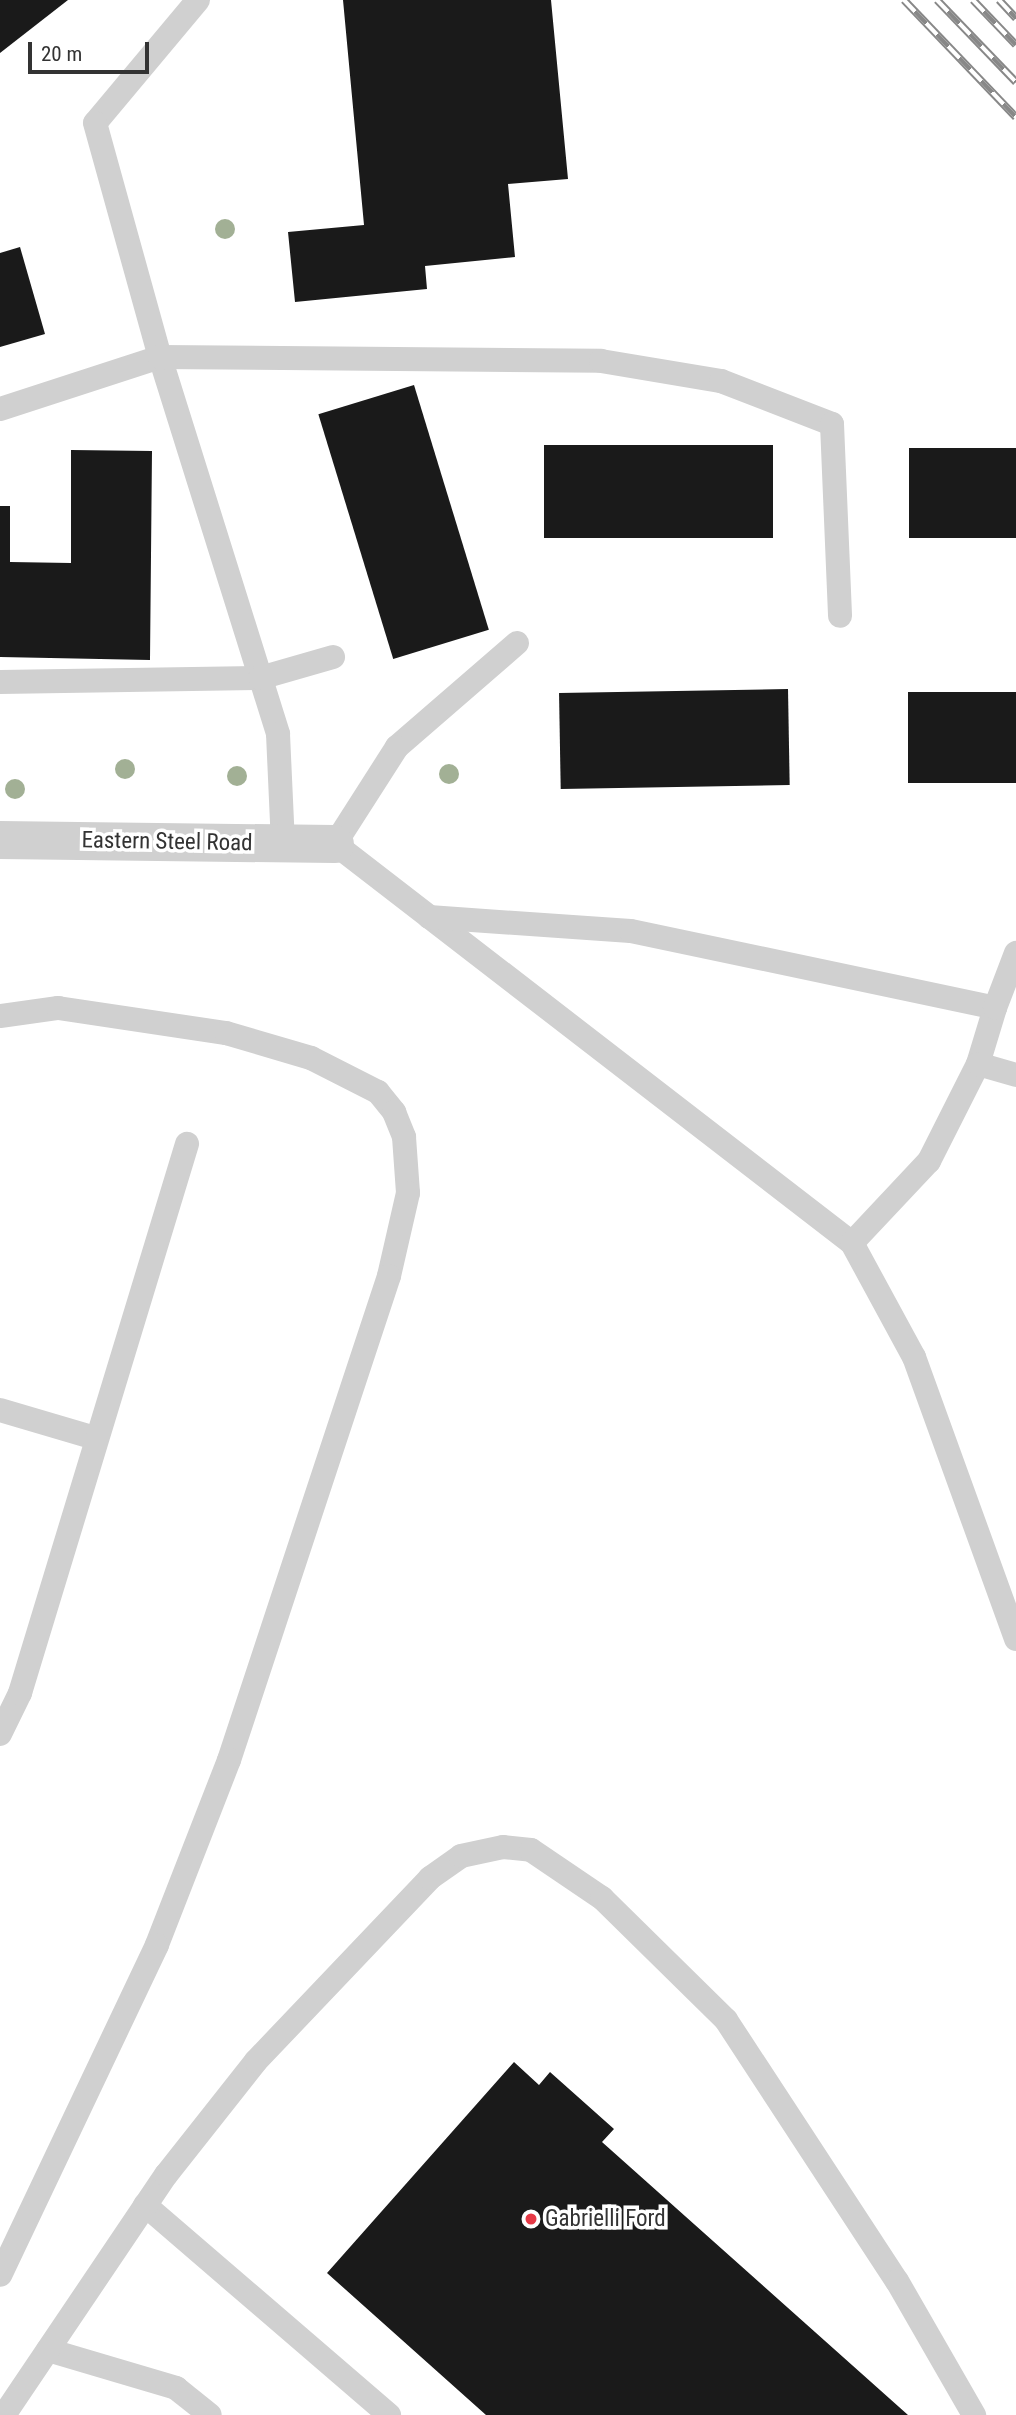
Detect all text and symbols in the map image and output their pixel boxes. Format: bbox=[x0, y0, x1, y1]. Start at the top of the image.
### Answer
scale bar bbox=[32, 28, 152, 72]
text: 20 m bbox=[41, 42, 82, 66]
street label: Eastern Steel Road bbox=[81, 827, 253, 857]
place label: Gabrielli Ford bbox=[545, 2205, 666, 2233]
marker: Gabrielli Ford bbox=[523, 2211, 539, 2227]

